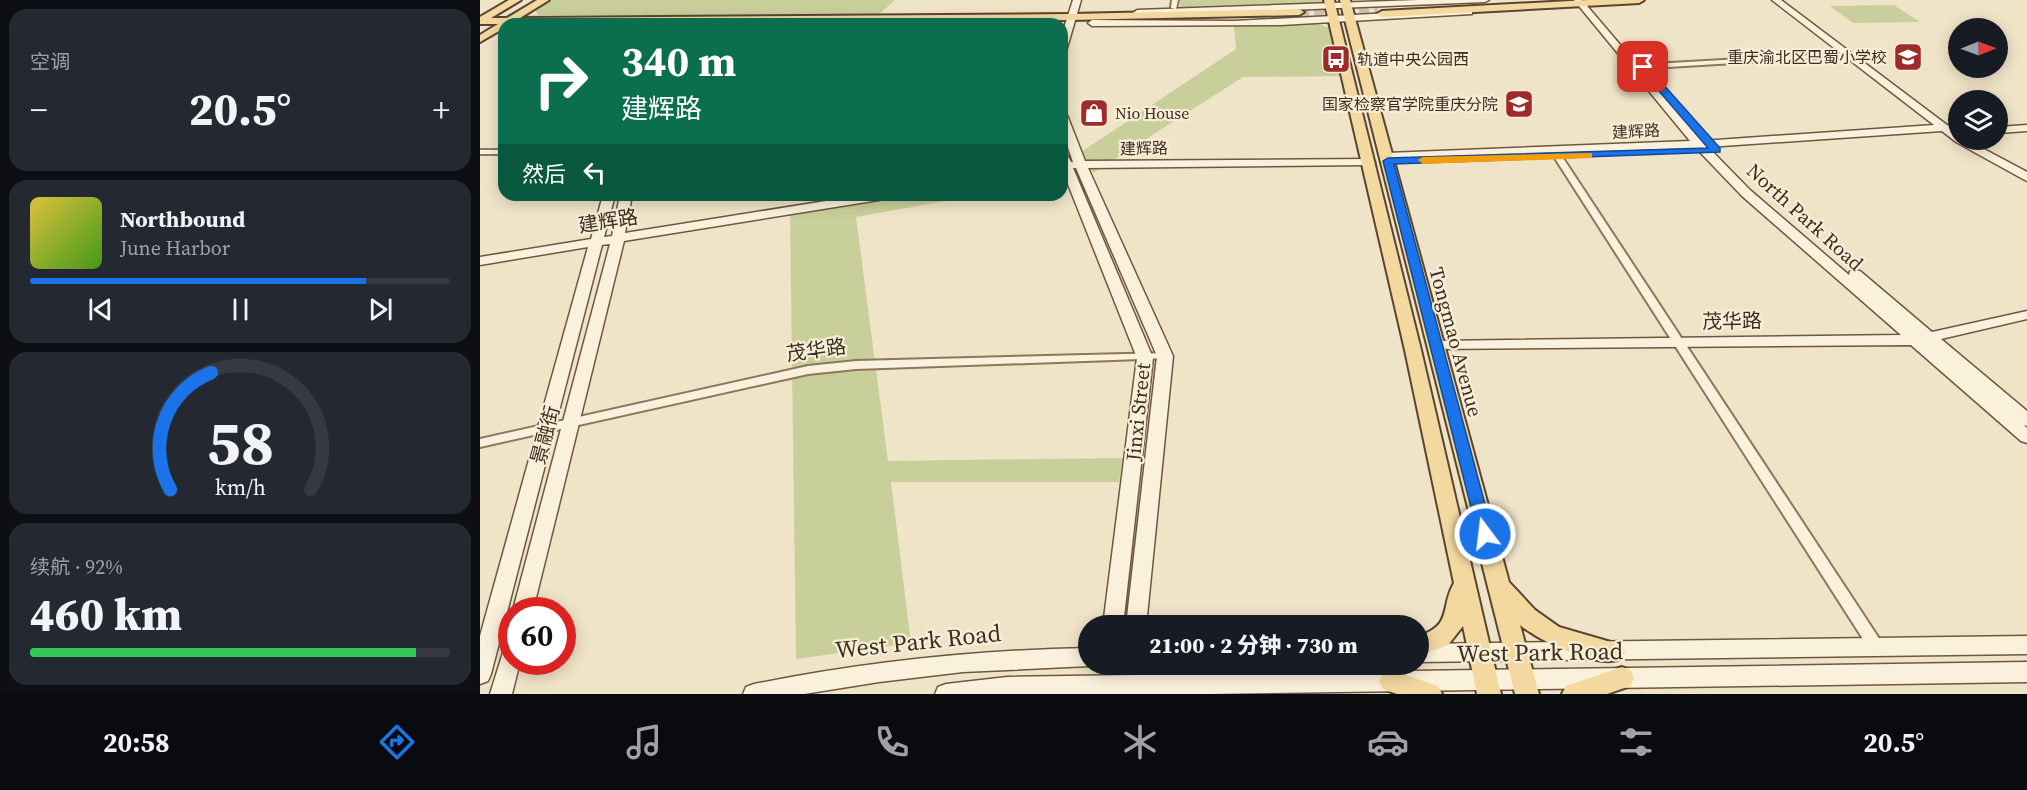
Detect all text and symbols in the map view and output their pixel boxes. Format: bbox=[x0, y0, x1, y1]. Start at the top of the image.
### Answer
north arrow bbox=[1948, 18, 2008, 78]
map controls bbox=[1948, 18, 2008, 150]
text: 340 m bbox=[621, 32, 736, 90]
pin bbox=[1617, 41, 1668, 92]
school or university icon: 重庆渝北区巴蜀小学校 bbox=[1892, 41, 1924, 73]
icon: right bbox=[522, 42, 600, 120]
bus stop icon: 轨道中央公园西 bbox=[1320, 43, 1352, 75]
place label: 重庆渝北区巴蜀小学校 bbox=[1727, 46, 1887, 68]
text: 空调 bbox=[30, 48, 70, 76]
place label: 轨道中央公园西 bbox=[1357, 48, 1469, 70]
icon: arrive bbox=[1626, 50, 1659, 83]
text: 20.5° bbox=[189, 78, 291, 140]
text: − bbox=[30, 87, 48, 132]
text: + bbox=[433, 87, 450, 132]
school or university icon: 国家检察官学院重庆分院 bbox=[1503, 88, 1535, 120]
text: 建辉路 bbox=[621, 90, 702, 127]
button: layers bbox=[1948, 90, 2008, 150]
place label: 国家检察官学院重庆分院 bbox=[1322, 93, 1498, 115]
shop icon: Nio House bbox=[1078, 97, 1110, 129]
place label: Nio House bbox=[1115, 102, 1189, 124]
street label: 建辉路 bbox=[1611, 119, 1661, 143]
street label: 建辉路 bbox=[1120, 137, 1168, 159]
icon: left bbox=[578, 156, 611, 189]
street label: North Park Road bbox=[1740, 157, 1870, 278]
text: 然后 bbox=[522, 159, 566, 189]
street label: 建辉路 bbox=[576, 202, 640, 240]
text: Northbound bbox=[120, 204, 245, 234]
text: June Harbor bbox=[120, 234, 230, 262]
street label: Tongmao Avenue bbox=[1423, 264, 1489, 420]
icon: previous bbox=[84, 293, 117, 326]
icon: pause bbox=[224, 293, 257, 326]
icon: next bbox=[364, 293, 397, 326]
street label: 茂华路 bbox=[1702, 306, 1762, 336]
street label: 茂华路 bbox=[784, 332, 848, 368]
street label: Jinxi Street bbox=[1119, 361, 1157, 463]
text: 58 bbox=[206, 399, 274, 485]
street label: 景融街 bbox=[524, 402, 566, 468]
text: km/h bbox=[214, 473, 266, 502]
position arrow bbox=[1453, 502, 1517, 566]
text: 续航 · 92% bbox=[30, 553, 123, 581]
text: 460 km bbox=[30, 583, 182, 645]
speed limit sign: 60 bbox=[498, 597, 576, 675]
street label: West Park Road bbox=[833, 616, 1003, 666]
text: 21:00 · 2 分钟 · 730 m bbox=[1149, 630, 1358, 660]
street label: West Park Road bbox=[1456, 634, 1624, 670]
icon: directions bbox=[376, 721, 418, 763]
icon: music bbox=[623, 721, 665, 763]
icon: phone bbox=[871, 721, 913, 763]
icon: climate bbox=[1119, 721, 1161, 763]
icon: car bbox=[1367, 721, 1409, 763]
icon: filters bbox=[1615, 721, 1657, 763]
text: 20:58 bbox=[103, 724, 170, 761]
text: 20.5° bbox=[1863, 724, 1924, 761]

